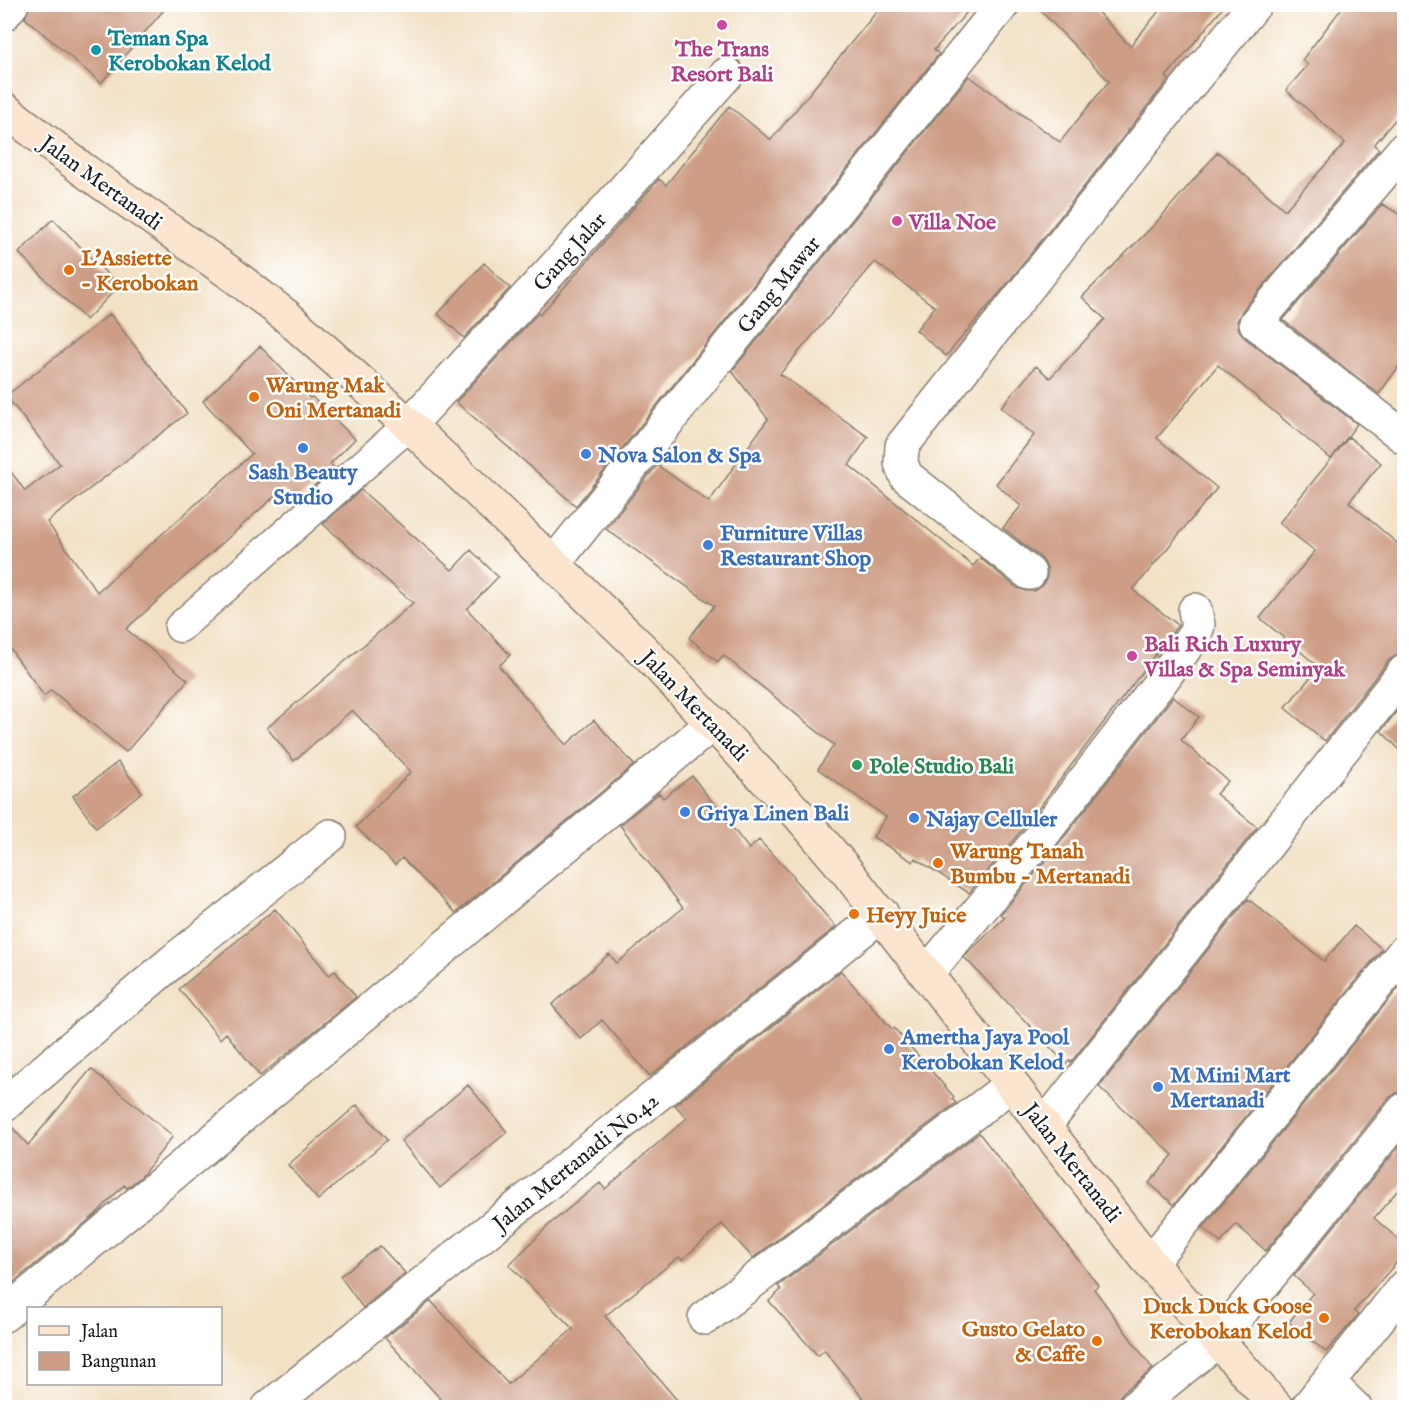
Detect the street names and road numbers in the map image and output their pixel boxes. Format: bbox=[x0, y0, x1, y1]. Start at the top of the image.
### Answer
street label: Jalan Mertanadi bbox=[32, 128, 168, 237]
street label: Gang Jalar bbox=[528, 207, 613, 298]
street label: Gang Mawar bbox=[732, 231, 827, 340]
street label: Jalan Mertanadi bbox=[631, 643, 754, 768]
street label: Jalan Mertanadi No.42 bbox=[485, 1087, 665, 1240]
street label: Jalan Mertanadi bbox=[1014, 1095, 1127, 1229]

